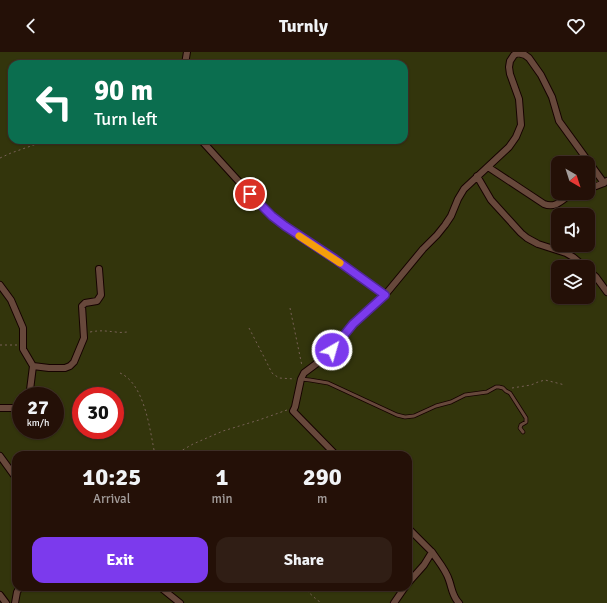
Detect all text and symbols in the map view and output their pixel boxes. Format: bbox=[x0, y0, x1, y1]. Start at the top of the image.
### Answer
icon: back bbox=[20, 15, 42, 37]
text: Turnly bbox=[279, 15, 328, 37]
icon: heart bbox=[565, 15, 587, 37]
text: 90 m bbox=[94, 74, 153, 108]
icon: left bbox=[28, 76, 80, 128]
text: Turn left bbox=[94, 108, 157, 130]
north arrow bbox=[551, 156, 595, 200]
map controls bbox=[551, 156, 595, 304]
pin bbox=[233, 177, 267, 211]
icon: arrive bbox=[239, 183, 261, 205]
button: sound bbox=[551, 208, 595, 252]
button: layers bbox=[551, 260, 595, 304]
position arrow bbox=[311, 329, 353, 371]
speed limit sign: 30 bbox=[72, 387, 124, 439]
text: 27 bbox=[27, 395, 49, 420]
text: km/h bbox=[27, 417, 49, 429]
text: 10:25 bbox=[82, 462, 141, 492]
text: 1 bbox=[216, 462, 228, 492]
text: 290 bbox=[303, 462, 342, 492]
text: Arrival bbox=[93, 491, 130, 507]
text: min bbox=[212, 491, 233, 507]
text: m bbox=[317, 491, 327, 507]
button: Exit bbox=[32, 537, 208, 583]
button: Share bbox=[216, 537, 392, 583]

